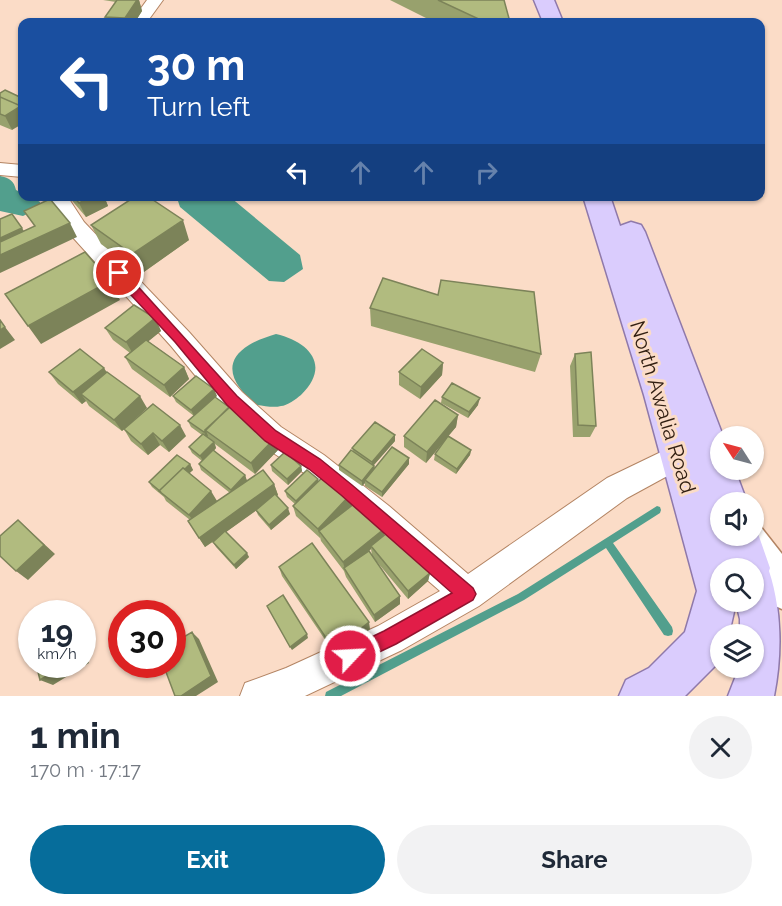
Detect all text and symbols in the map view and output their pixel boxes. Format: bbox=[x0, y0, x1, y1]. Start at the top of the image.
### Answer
text: 30 m bbox=[147, 41, 245, 90]
icon: left bbox=[48, 42, 126, 120]
text: Turn left bbox=[147, 91, 250, 122]
icon: left bbox=[281, 156, 314, 189]
icon: ahead bbox=[344, 156, 377, 189]
icon: ahead bbox=[407, 156, 440, 189]
icon: right bbox=[470, 156, 503, 189]
pin bbox=[93, 247, 144, 298]
icon: arrive bbox=[102, 256, 135, 289]
street label: North Awalia Road bbox=[625, 318, 701, 496]
north arrow bbox=[710, 426, 764, 480]
map controls bbox=[710, 426, 764, 678]
button: sound bbox=[710, 492, 764, 546]
button: search bbox=[710, 558, 764, 612]
speed limit sign: 30 bbox=[108, 600, 186, 678]
text: 19 bbox=[41, 614, 73, 649]
position arrow bbox=[318, 624, 382, 688]
button: layers bbox=[710, 624, 764, 678]
text: km/h bbox=[37, 645, 77, 663]
text: 1 min bbox=[30, 714, 121, 756]
button: close bbox=[689, 716, 752, 779]
text: 170 m · 17:17 bbox=[30, 758, 141, 782]
button: Exit bbox=[30, 825, 385, 894]
button: Share bbox=[397, 825, 752, 894]

